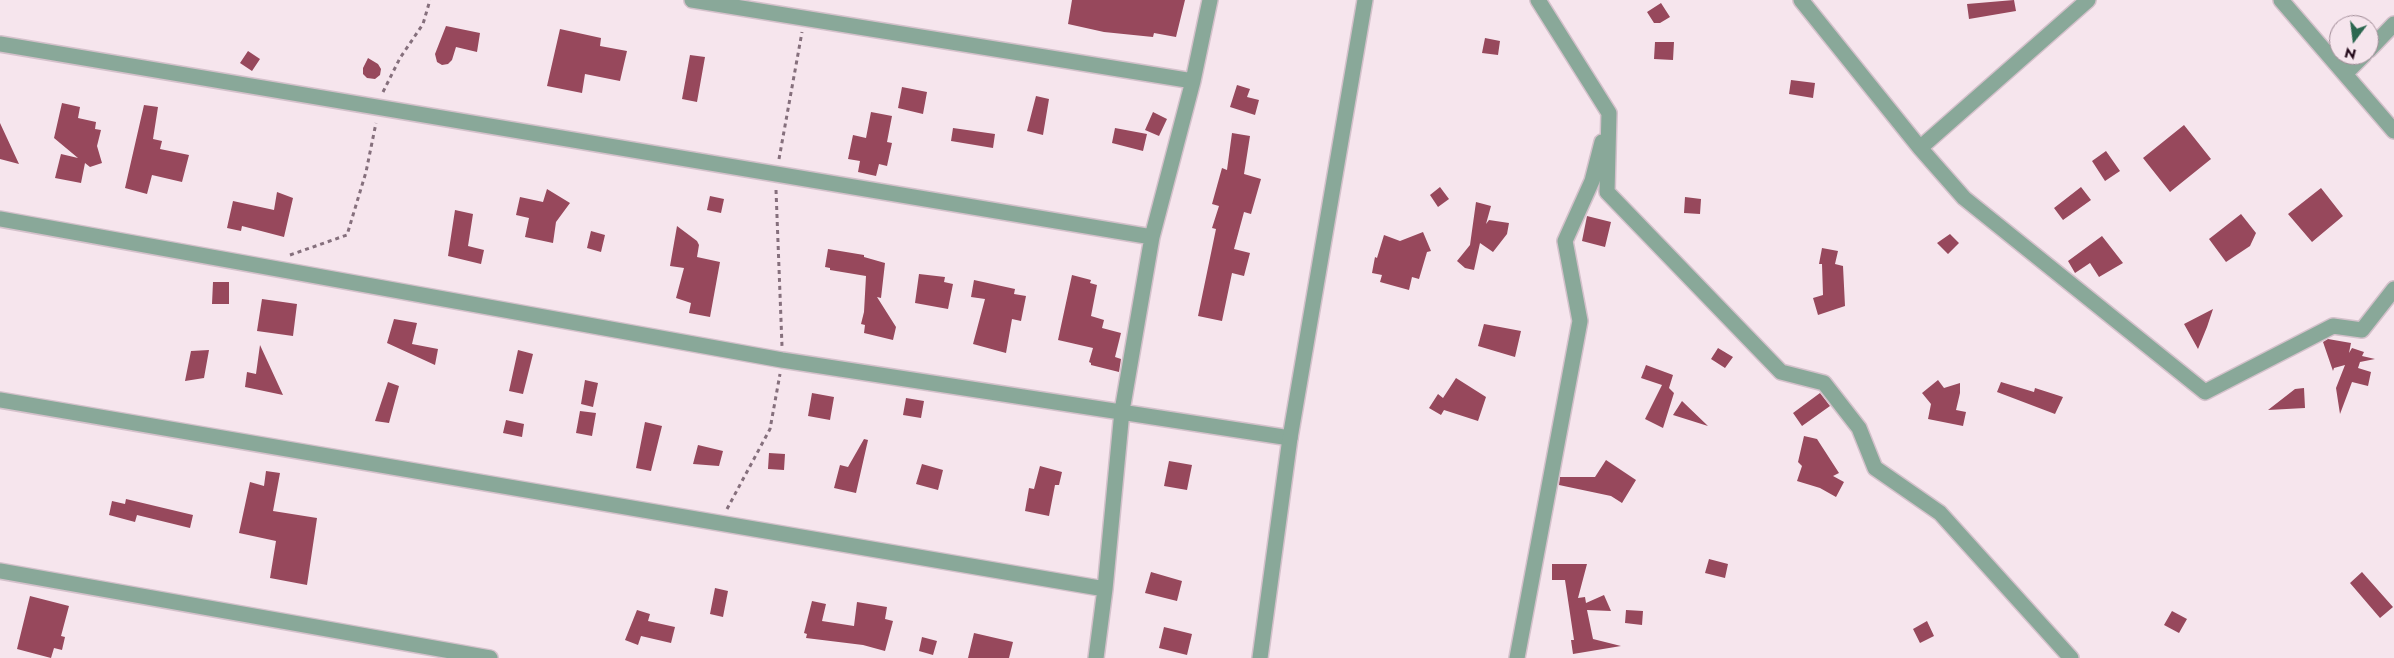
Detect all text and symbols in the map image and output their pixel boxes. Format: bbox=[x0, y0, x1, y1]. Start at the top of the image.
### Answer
north arrow bbox=[2329, 15, 2379, 65]
text: N bbox=[2342, 42, 2358, 65]

